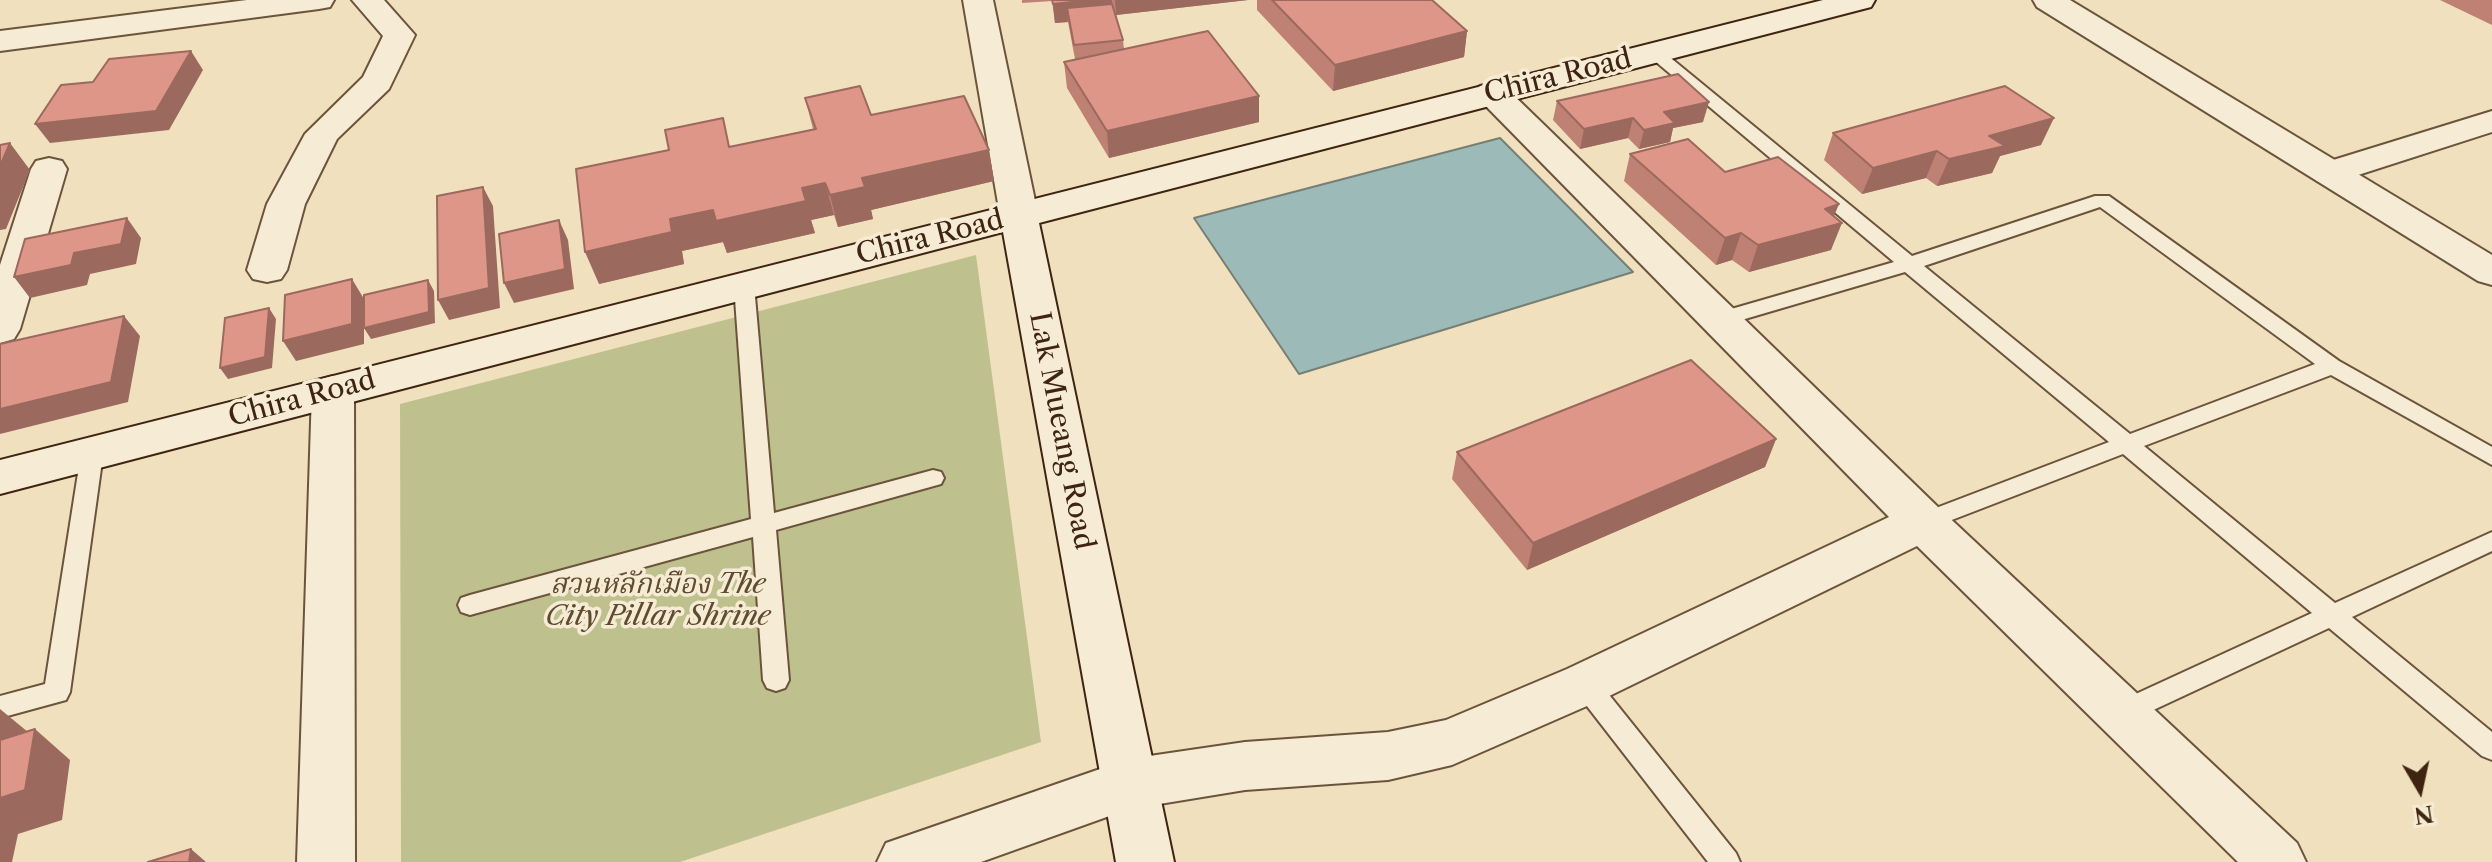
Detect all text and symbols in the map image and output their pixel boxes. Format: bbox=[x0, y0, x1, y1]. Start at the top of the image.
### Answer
street label: Chira Road bbox=[1481, 42, 1635, 112]
street label: Chira Road bbox=[853, 203, 1007, 273]
street label: Lak Mueang Road bbox=[1021, 309, 1101, 553]
street label: Chira Road bbox=[225, 363, 379, 435]
park label: สวนหลักเมือง The City Pillar Shrine bbox=[545, 568, 771, 634]
north arrow bbox=[2380, 750, 2460, 830]
text: N bbox=[2412, 799, 2435, 829]

